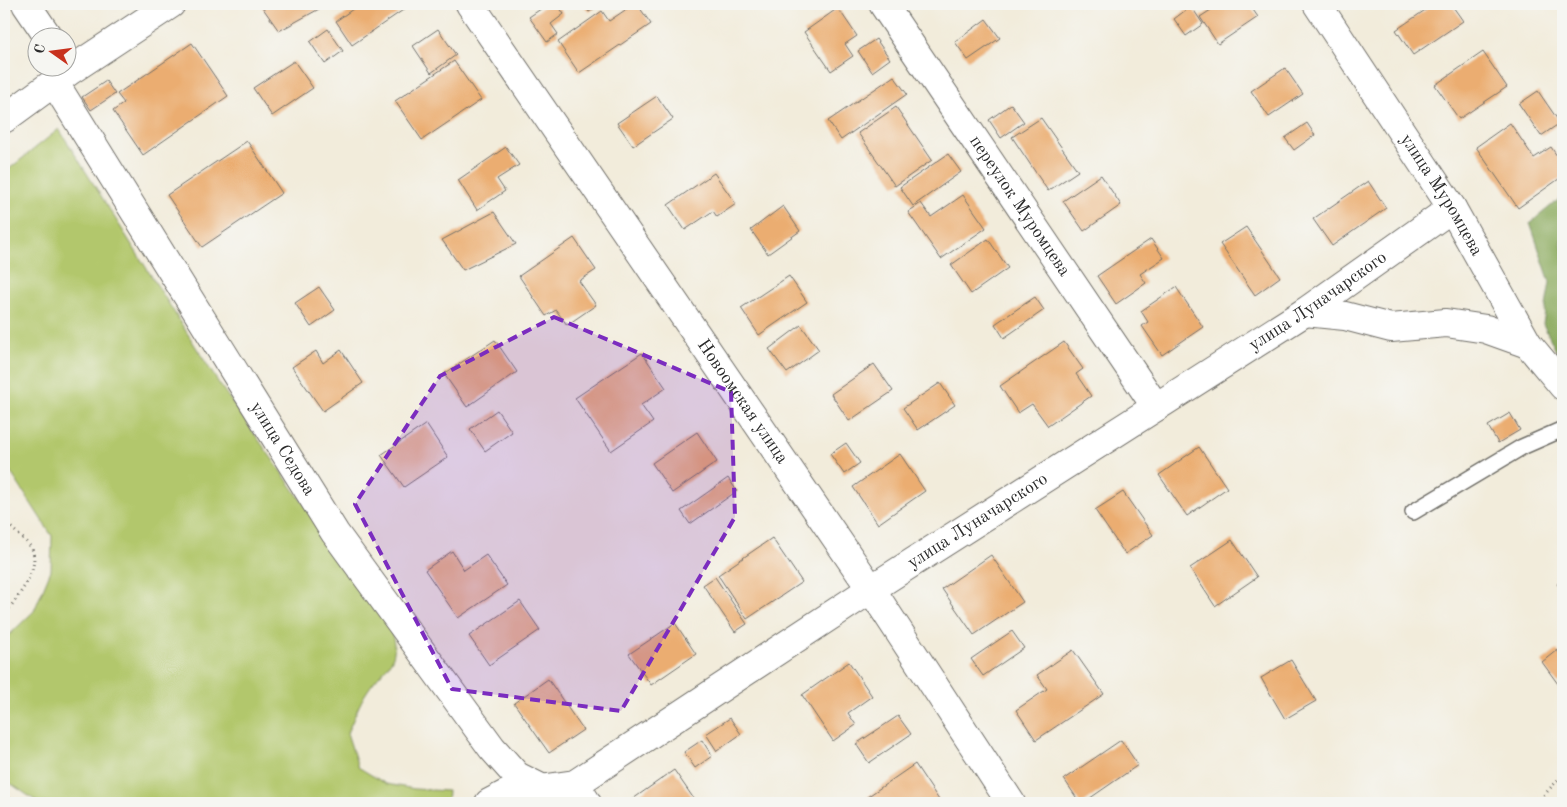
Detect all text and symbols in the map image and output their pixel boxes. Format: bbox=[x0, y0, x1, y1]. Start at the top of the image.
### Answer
north arrow bbox=[28, 28, 78, 78]
text: С bbox=[32, 43, 48, 55]
street label: улица Муромцева bbox=[1397, 131, 1486, 259]
street label: переулок Муромцева bbox=[966, 132, 1074, 280]
street label: улица Луначарского bbox=[1246, 248, 1390, 354]
street label: Новоомская улица bbox=[694, 336, 791, 467]
street label: улица Седова bbox=[247, 399, 318, 499]
street label: улица Луначарского bbox=[904, 470, 1051, 572]

